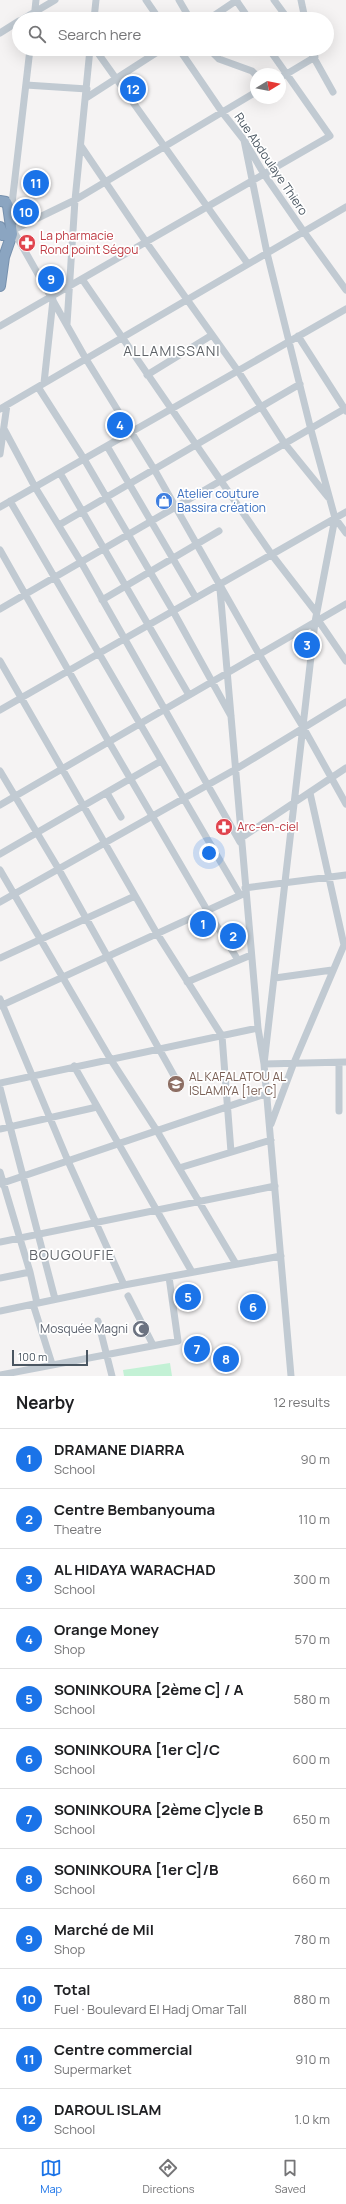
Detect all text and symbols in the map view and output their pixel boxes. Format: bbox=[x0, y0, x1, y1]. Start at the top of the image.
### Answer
search box bbox=[12, 12, 334, 56]
icon: search bbox=[26, 23, 48, 45]
text: Search here bbox=[58, 24, 141, 45]
north arrow bbox=[250, 68, 286, 104]
pin: 12 bbox=[120, 74, 146, 104]
street label: Rue Abdoulaye Thiero bbox=[231, 109, 312, 218]
pin: 11 bbox=[23, 168, 49, 198]
pin: 10 bbox=[13, 197, 39, 227]
place label: La pharmacie Rond point Ségou bbox=[40, 227, 138, 258]
pharmacy icon: La pharmacie Rond point Ségou bbox=[17, 233, 37, 253]
pin: 9 bbox=[38, 264, 64, 294]
district label: ALLAMISSANI bbox=[123, 341, 221, 360]
pin: 4 bbox=[107, 410, 133, 440]
place label: Atelier couture Bassira création bbox=[177, 485, 266, 516]
shop icon: Atelier couture Bassira création bbox=[154, 491, 174, 511]
pin: 3 bbox=[294, 630, 320, 660]
pharmacy icon: Arc-en-ciel bbox=[214, 817, 234, 837]
place label: Arc-en-ciel bbox=[237, 818, 299, 835]
your location bbox=[199, 843, 219, 863]
pin: 1 bbox=[190, 909, 216, 939]
pin: 2 bbox=[220, 921, 246, 951]
place label: AL KAFALATOU AL ISLAMIYA [1er C] bbox=[189, 1068, 286, 1099]
school or university icon: AL KAFALATOU AL ISLAMIYA [1er C] bbox=[166, 1074, 186, 1094]
district label: BOUGOUFIE bbox=[29, 1245, 115, 1264]
pin: 5 bbox=[175, 1282, 201, 1312]
pin: 6 bbox=[240, 1292, 266, 1322]
mosque icon: Mosquée Magni bbox=[131, 1319, 151, 1339]
place label: Mosquée Magni bbox=[40, 1320, 128, 1337]
pin: 7 bbox=[184, 1334, 210, 1364]
pin: 8 bbox=[213, 1344, 239, 1374]
scale bar bbox=[12, 1348, 88, 1367]
text: 100 m bbox=[18, 1349, 47, 1364]
text: Nearby bbox=[16, 1391, 74, 1414]
text: 12 results bbox=[273, 1393, 330, 1411]
text: DRAMANE DIARRA bbox=[54, 1439, 185, 1460]
text: 1 bbox=[26, 1450, 32, 1468]
text: 90 m bbox=[300, 1450, 330, 1468]
text: School bbox=[54, 1460, 95, 1478]
text: Centre Bembanyouma bbox=[54, 1499, 215, 1520]
text: 2 bbox=[25, 1510, 33, 1528]
text: 110 m bbox=[298, 1510, 330, 1528]
text: Theatre bbox=[54, 1520, 102, 1538]
text: AL HIDAYA WARACHAD bbox=[54, 1559, 216, 1580]
text: 3 bbox=[25, 1570, 33, 1588]
text: 300 m bbox=[293, 1570, 330, 1588]
text: School bbox=[54, 1580, 95, 1598]
text: Orange Money bbox=[54, 1619, 159, 1640]
text: 4 bbox=[25, 1630, 33, 1648]
text: 570 m bbox=[294, 1630, 330, 1648]
text: Shop bbox=[54, 1640, 85, 1658]
text: SONINKOURA [2ème C] / A bbox=[54, 1679, 244, 1700]
text: 5 bbox=[25, 1690, 33, 1708]
text: 580 m bbox=[293, 1690, 330, 1708]
text: School bbox=[54, 1700, 95, 1718]
text: SONINKOURA [1er C]/C bbox=[54, 1739, 220, 1760]
text: 6 bbox=[25, 1750, 33, 1768]
text: 600 m bbox=[292, 1750, 330, 1768]
text: School bbox=[54, 1760, 95, 1778]
text: SONINKOURA [2ème C]ycle B bbox=[54, 1799, 263, 1820]
text: 7 bbox=[26, 1810, 32, 1828]
text: 650 m bbox=[293, 1810, 330, 1828]
text: School bbox=[54, 1820, 95, 1838]
text: SONINKOURA [1er C]/B bbox=[54, 1859, 218, 1880]
text: 8 bbox=[25, 1870, 33, 1888]
text: 660 m bbox=[292, 1870, 330, 1888]
text: School bbox=[54, 1880, 95, 1898]
text: Marché de Mil bbox=[54, 1919, 154, 1940]
text: 9 bbox=[25, 1930, 33, 1948]
text: 780 m bbox=[294, 1930, 330, 1948]
text: Shop bbox=[54, 1940, 85, 1958]
text: Total bbox=[54, 1979, 91, 2000]
text: 10 bbox=[22, 1990, 36, 2008]
text: 880 m bbox=[293, 1990, 330, 2008]
text: Fuel · Boulevard El Hadj Omar Tall bbox=[54, 2000, 247, 2018]
text: Centre commercial bbox=[54, 2039, 192, 2060]
text: 11 bbox=[23, 2050, 35, 2068]
text: 910 m bbox=[295, 2050, 330, 2068]
text: Supermarket bbox=[54, 2060, 132, 2078]
text: DAROUL ISLAM bbox=[54, 2099, 161, 2120]
text: 12 bbox=[22, 2110, 36, 2128]
text: 1.0 km bbox=[294, 2110, 330, 2128]
text: School bbox=[54, 2120, 95, 2138]
tab: Map bbox=[40, 2157, 62, 2196]
tab: Directions bbox=[142, 2157, 195, 2196]
tab: Saved bbox=[275, 2157, 306, 2196]

